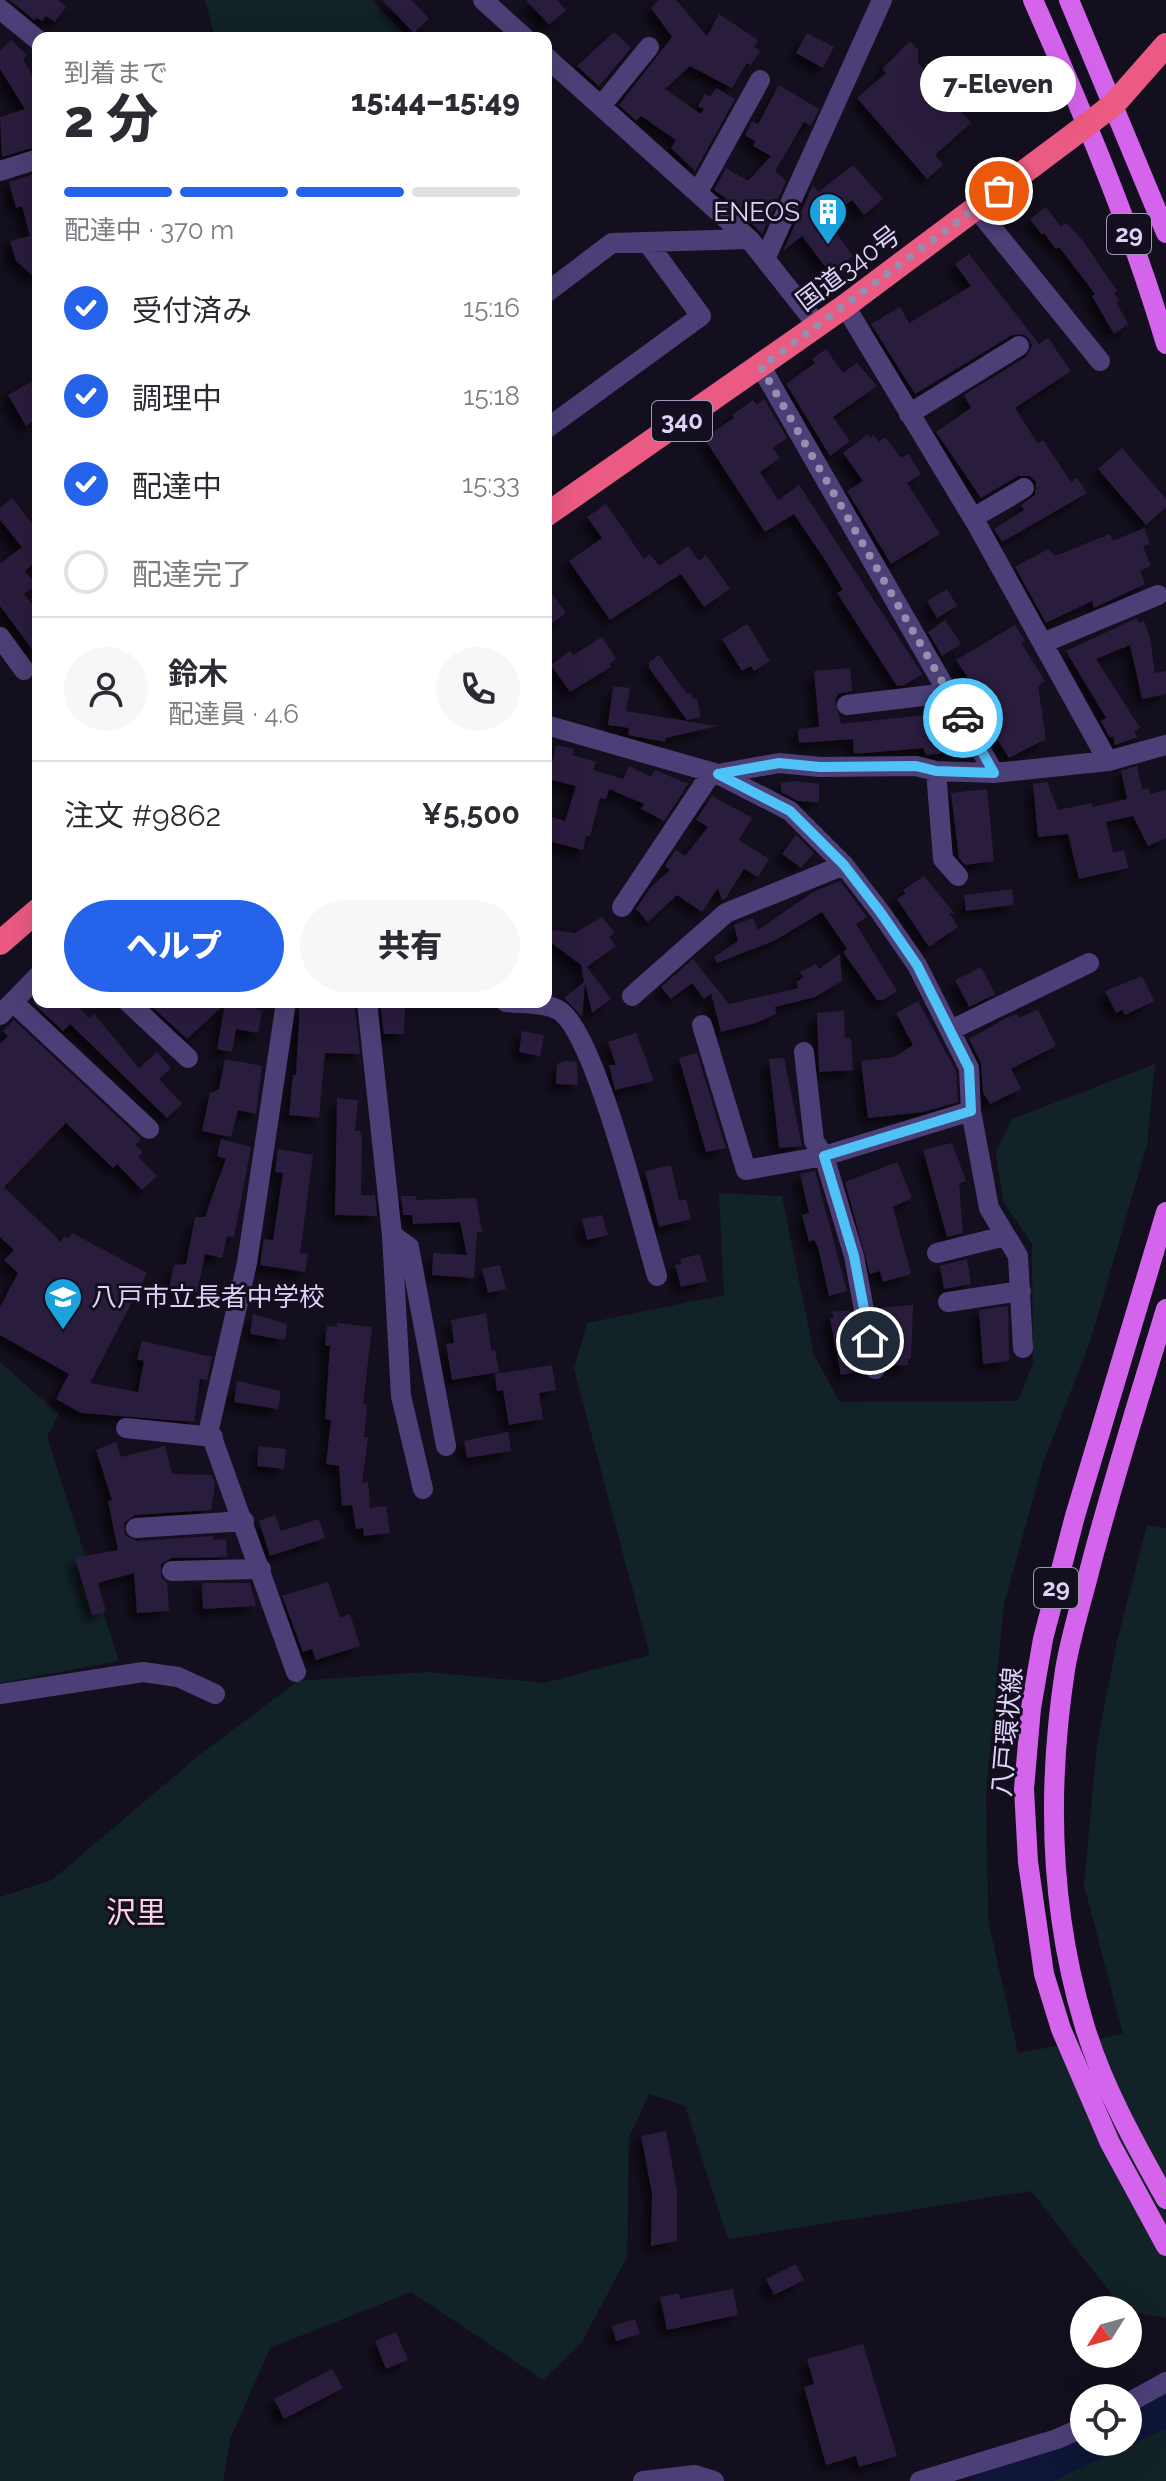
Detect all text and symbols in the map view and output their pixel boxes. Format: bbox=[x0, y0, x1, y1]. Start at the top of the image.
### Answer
callout: 7-Eleven bbox=[921, 55, 1077, 111]
text: 到着まで bbox=[64, 58, 168, 88]
text: 7-Eleven bbox=[943, 69, 1053, 99]
text: 15:44–15:49 bbox=[351, 83, 520, 118]
text: 2 分 bbox=[64, 88, 158, 149]
pin bbox=[965, 157, 1033, 225]
icon: bag bbox=[977, 169, 1021, 213]
building icon: ENEOS bbox=[807, 191, 849, 246]
place label: ENEOS bbox=[713, 197, 800, 227]
road number: 29 bbox=[1107, 214, 1151, 254]
text: 配達中 · 370 m bbox=[64, 215, 234, 245]
street label: 国道340号 bbox=[790, 219, 906, 317]
icon: check bbox=[64, 286, 108, 330]
text: 受付済み bbox=[132, 293, 252, 328]
text: 15:16 bbox=[463, 293, 520, 323]
icon: check bbox=[64, 374, 108, 418]
text: 調理中 bbox=[132, 381, 222, 416]
text: 15:18 bbox=[463, 381, 520, 411]
road number: 340 bbox=[652, 401, 712, 441]
icon: check bbox=[64, 462, 108, 506]
text: 配達中 bbox=[132, 469, 222, 504]
text: 15:33 bbox=[462, 469, 520, 499]
text: 配達完了 bbox=[132, 557, 252, 592]
button: person bbox=[64, 647, 148, 731]
button: phone bbox=[436, 647, 520, 731]
text: 鈴木 bbox=[168, 656, 228, 691]
courier bbox=[923, 678, 1003, 758]
icon: car bbox=[941, 696, 985, 740]
text: 配達員 · 4.6 bbox=[168, 699, 299, 729]
text: ¥5,500 bbox=[422, 796, 520, 831]
text: 注文 #9862 bbox=[64, 798, 221, 833]
button: ヘルプ bbox=[64, 900, 284, 992]
button: 共有 bbox=[300, 900, 520, 992]
school or university icon: 八戸市立長者中学校 bbox=[42, 1276, 84, 1331]
place label: 八戸市立長者中学校 bbox=[91, 1282, 325, 1312]
pin bbox=[836, 1307, 904, 1375]
icon: home bbox=[848, 1319, 892, 1363]
road number: 29 bbox=[1034, 1568, 1078, 1608]
street label: 八戸環状線 bbox=[986, 1666, 1028, 1798]
district label: 沢里 bbox=[106, 1895, 166, 1930]
north arrow bbox=[1070, 2296, 1142, 2368]
map controls bbox=[1070, 2296, 1142, 2456]
button: locate bbox=[1070, 2384, 1142, 2456]

